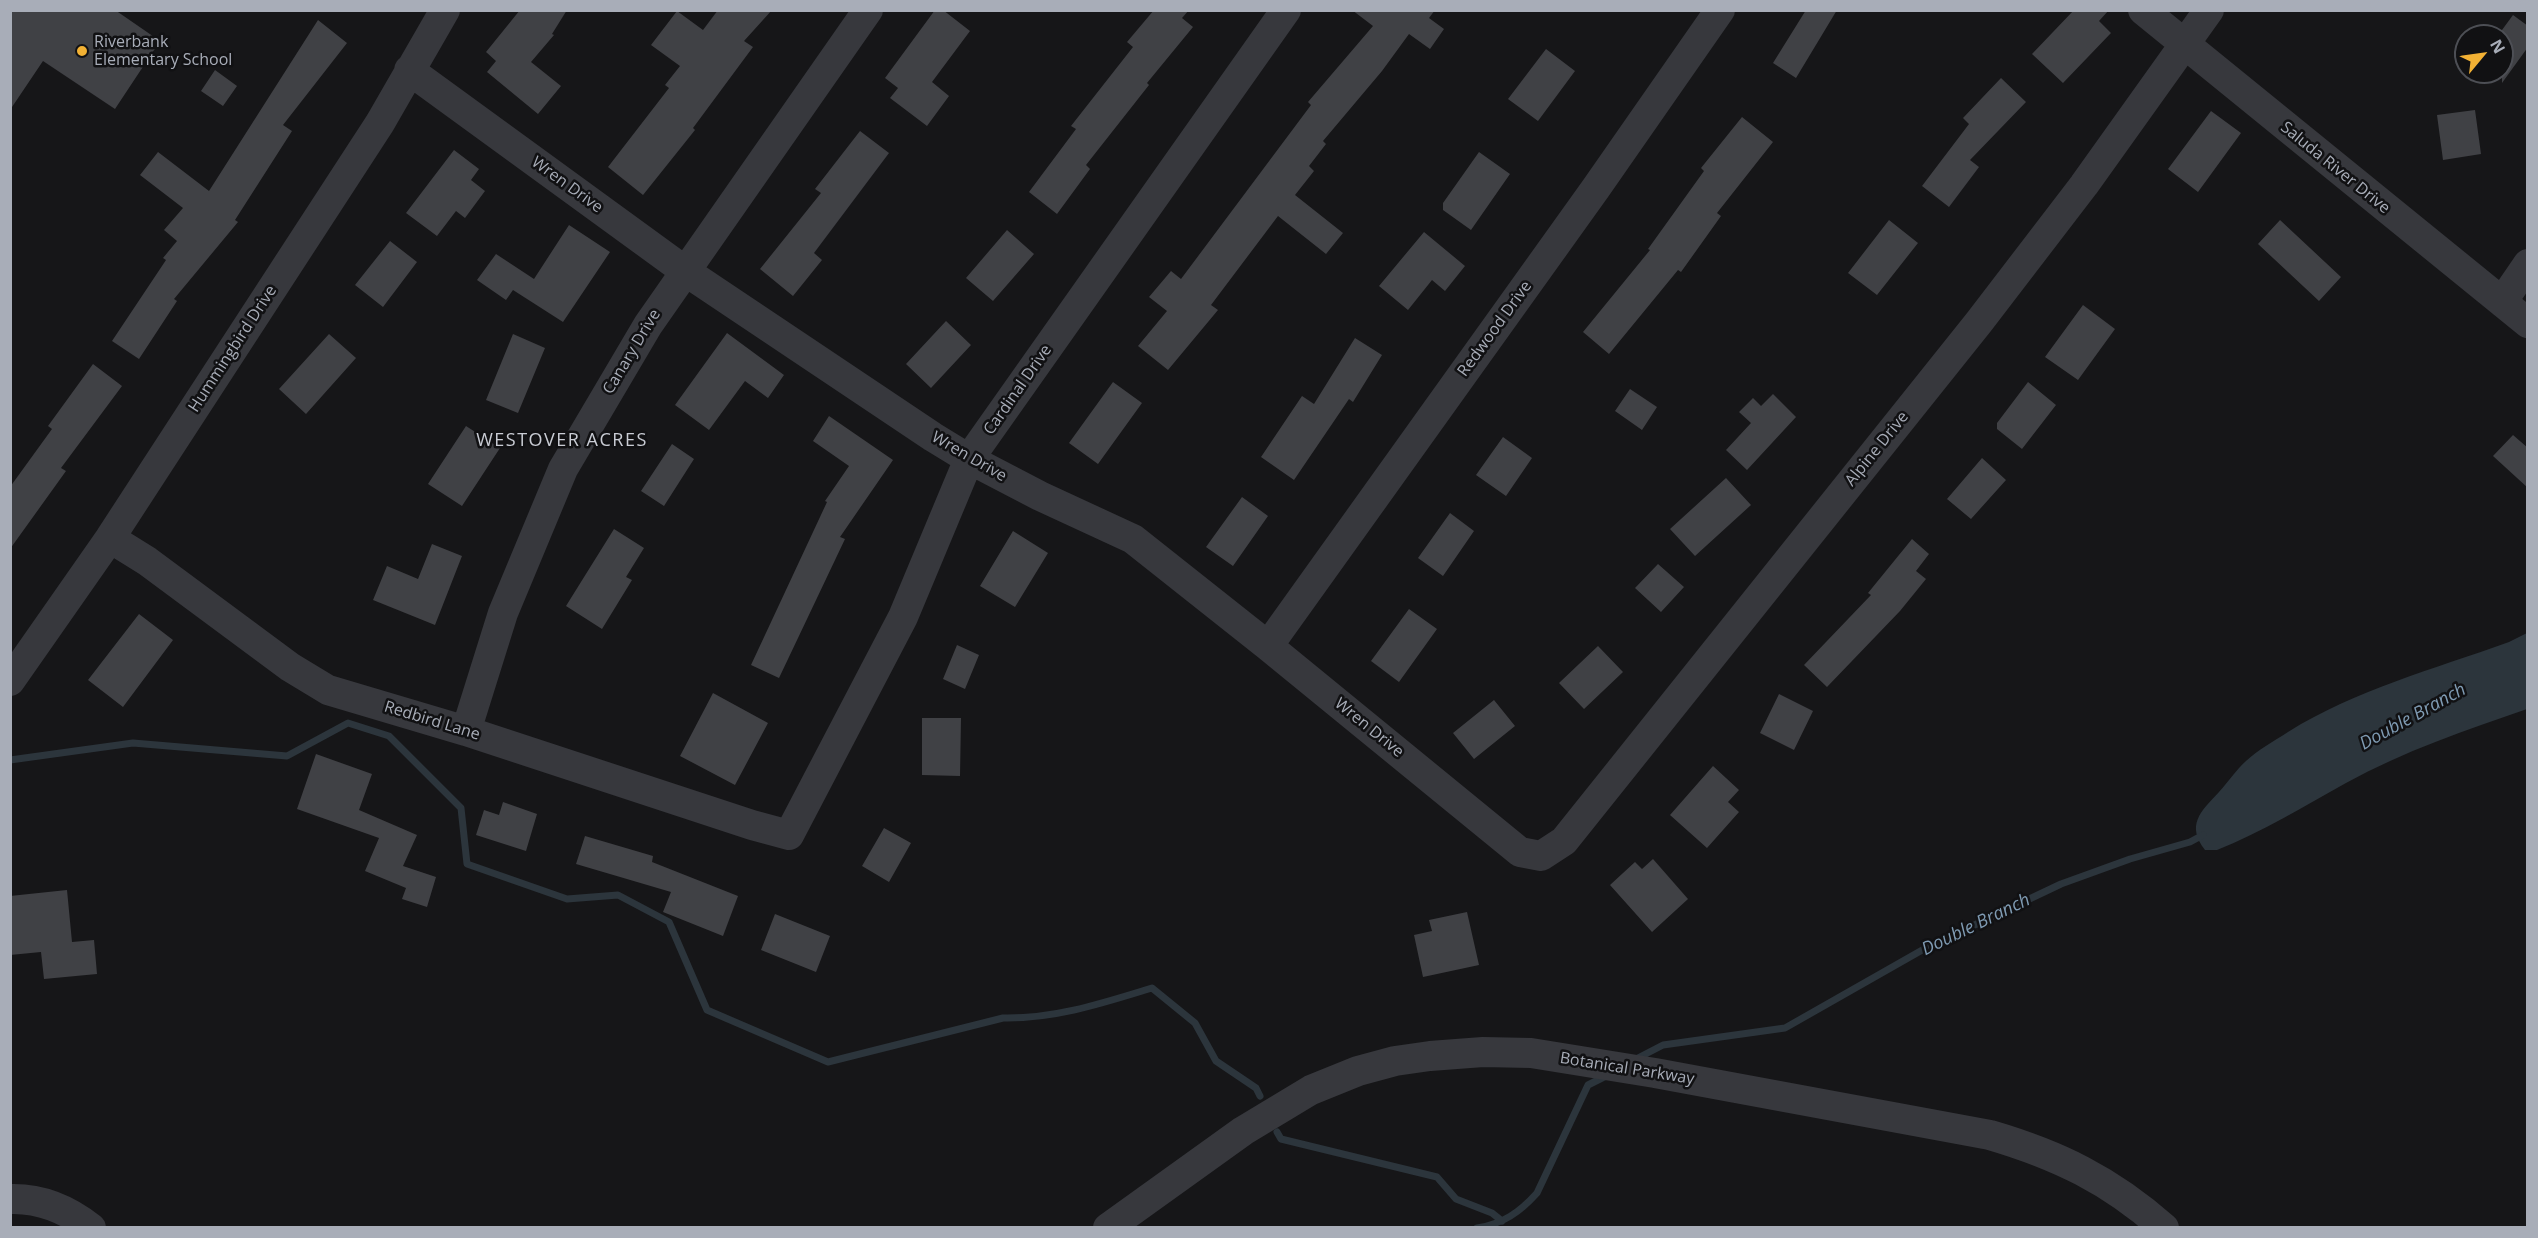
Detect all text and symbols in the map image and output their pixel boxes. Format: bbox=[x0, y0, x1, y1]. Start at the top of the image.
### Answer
north arrow bbox=[2454, 24, 2514, 84]
place label: Riverbank Elementary School bbox=[94, 32, 232, 70]
text: N bbox=[2485, 35, 2511, 57]
marker: Riverbank Elementary School bbox=[75, 44, 89, 58]
street label: Saluda River Drive bbox=[2276, 118, 2394, 218]
street label: Wren Drive bbox=[528, 153, 606, 217]
street label: Redwood Drive bbox=[1454, 277, 1536, 381]
street label: Hummingbird Drive bbox=[185, 282, 281, 416]
street label: Canary Drive bbox=[599, 306, 665, 398]
street label: Cardinal Drive bbox=[980, 341, 1056, 439]
street label: Alpine Drive bbox=[1841, 408, 1913, 490]
street label: Wren Drive bbox=[928, 428, 1010, 486]
district label: WESTOVER ACRES bbox=[476, 430, 648, 452]
water label: Double Branch bbox=[2356, 679, 2470, 755]
street label: Wren Drive bbox=[1331, 694, 1407, 762]
street label: Redbird Lane bbox=[382, 697, 482, 745]
water label: Double Branch bbox=[1918, 889, 2034, 961]
street label: Botanical Parkway bbox=[1558, 1049, 1696, 1089]

